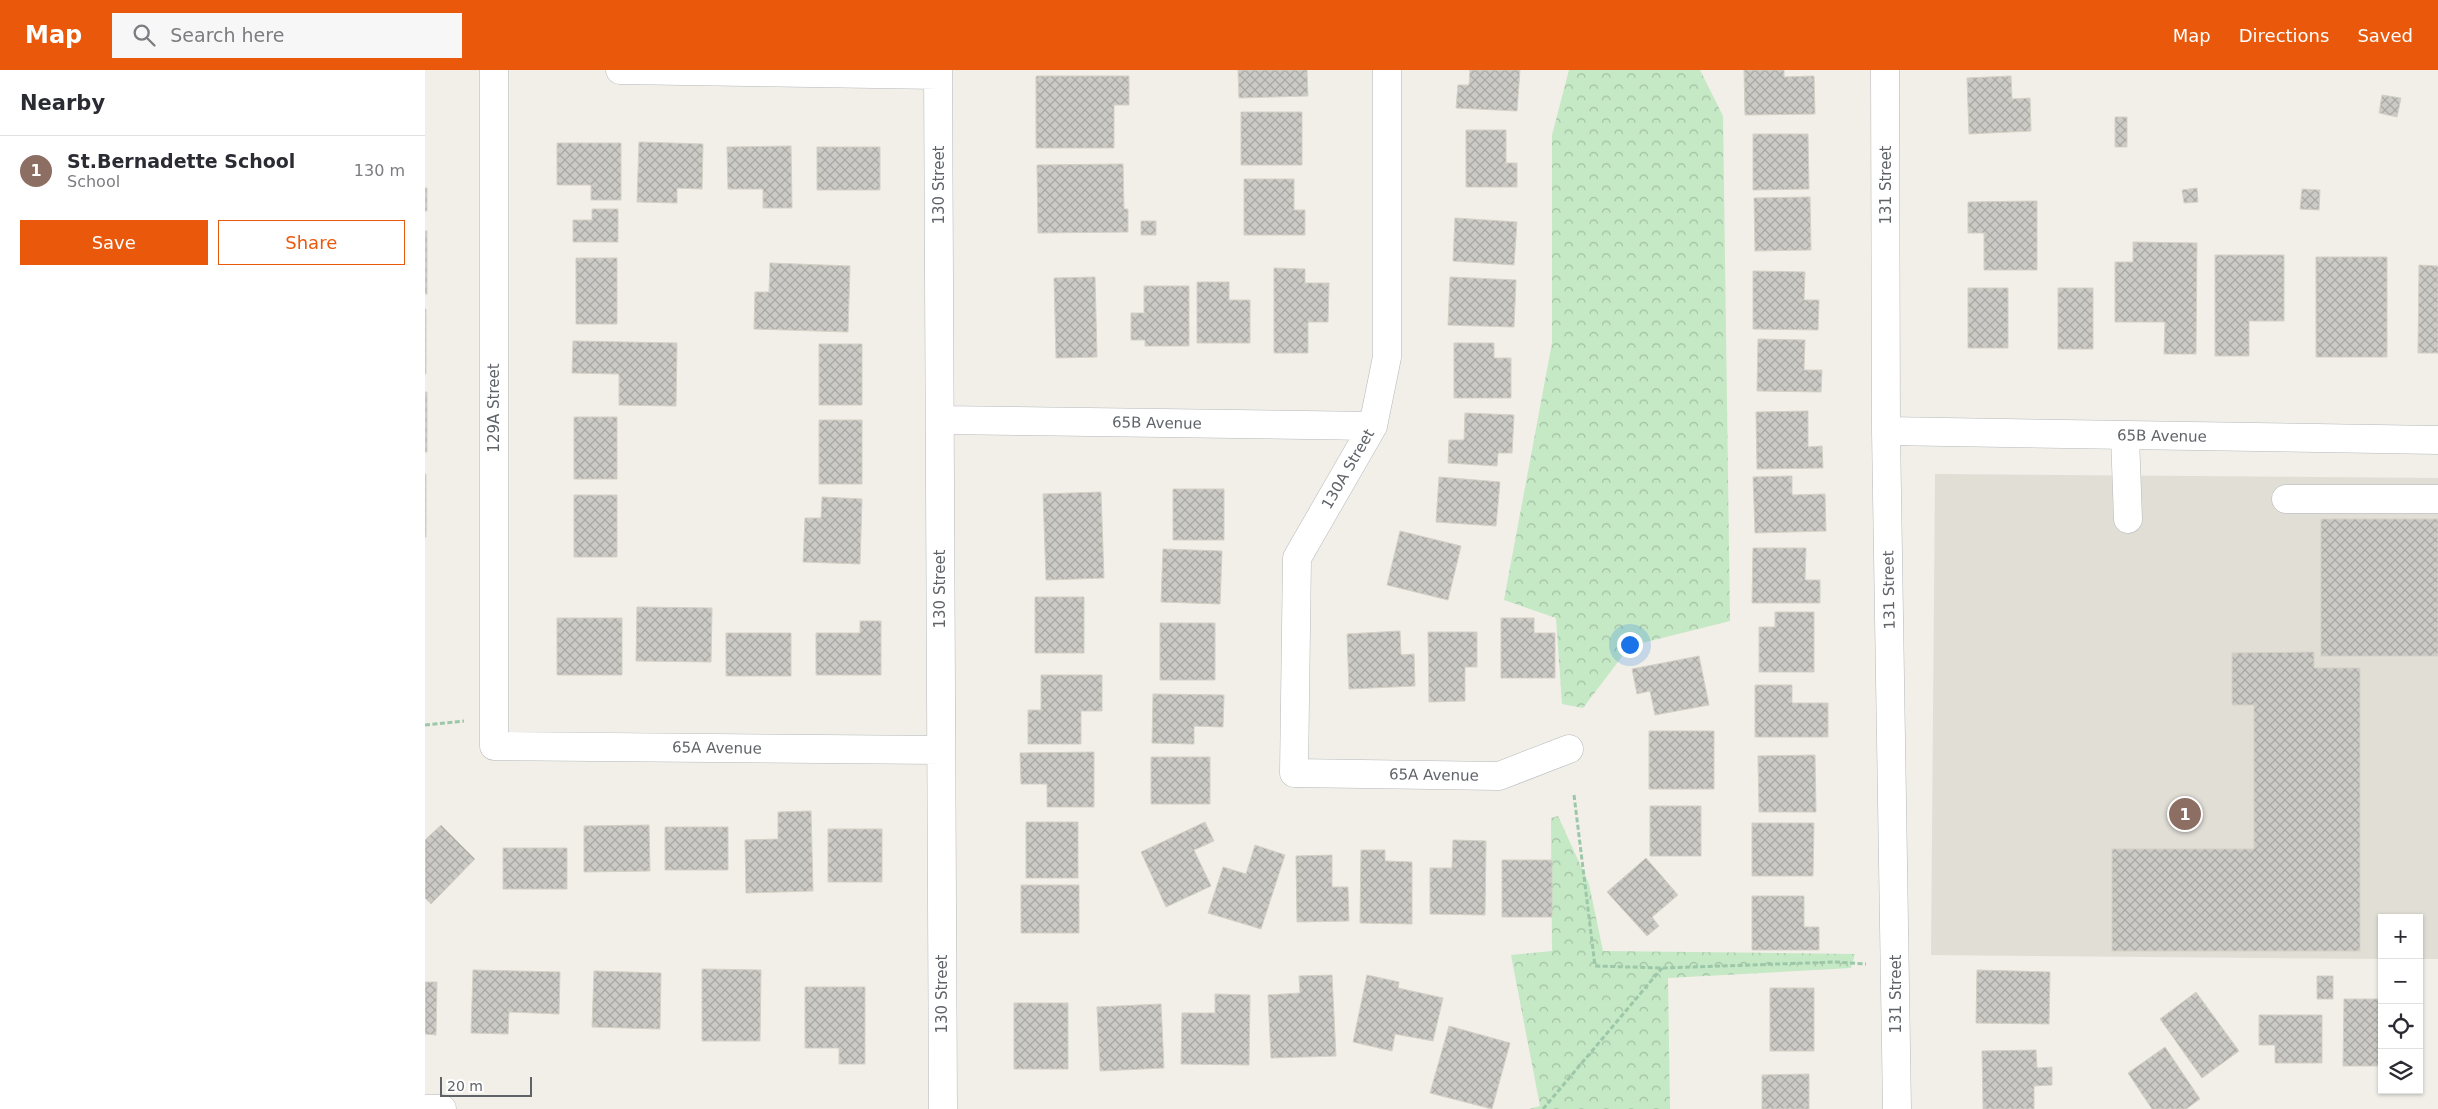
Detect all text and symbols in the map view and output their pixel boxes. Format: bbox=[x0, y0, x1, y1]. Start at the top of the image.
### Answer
search box bbox=[112, 13, 462, 58]
text: Map bbox=[25, 21, 82, 49]
icon: search bbox=[130, 21, 158, 49]
text: Search here bbox=[170, 24, 284, 46]
text: Map bbox=[2173, 25, 2211, 46]
text: Directions bbox=[2239, 25, 2329, 46]
text: Saved bbox=[2357, 25, 2413, 46]
text: Nearby bbox=[20, 91, 105, 115]
street label: 130 Street bbox=[930, 145, 948, 224]
street label: 131 Street bbox=[1877, 145, 1895, 224]
text: St.Bernadette School bbox=[67, 150, 295, 172]
text: 1 bbox=[30, 161, 42, 180]
text: 130 m bbox=[354, 161, 405, 180]
text: School bbox=[67, 172, 120, 191]
button: Save bbox=[20, 220, 208, 265]
button: Share bbox=[218, 220, 405, 265]
street label: 129A Street bbox=[485, 363, 503, 453]
street label: 65B Avenue bbox=[1112, 413, 1202, 433]
street label: 130A Street bbox=[1318, 426, 1378, 512]
street label: 65B Avenue bbox=[2117, 426, 2207, 446]
street label: 130 Street bbox=[931, 549, 949, 628]
street label: 131 Street bbox=[1879, 550, 1899, 630]
your location bbox=[1617, 632, 1643, 658]
street label: 65A Avenue bbox=[672, 738, 762, 758]
street label: 65A Avenue bbox=[1389, 765, 1479, 785]
pin: 1 bbox=[2169, 795, 2201, 833]
map controls bbox=[2378, 914, 2423, 1094]
button: + bbox=[2378, 914, 2423, 959]
street label: 130 Street bbox=[933, 954, 951, 1033]
street label: 131 Street bbox=[1887, 954, 1905, 1033]
button: − bbox=[2378, 959, 2423, 1004]
button: locate bbox=[2378, 1004, 2423, 1049]
button: layers bbox=[2378, 1049, 2423, 1094]
scale bar bbox=[440, 1074, 533, 1097]
text: 20 m bbox=[447, 1078, 483, 1094]

